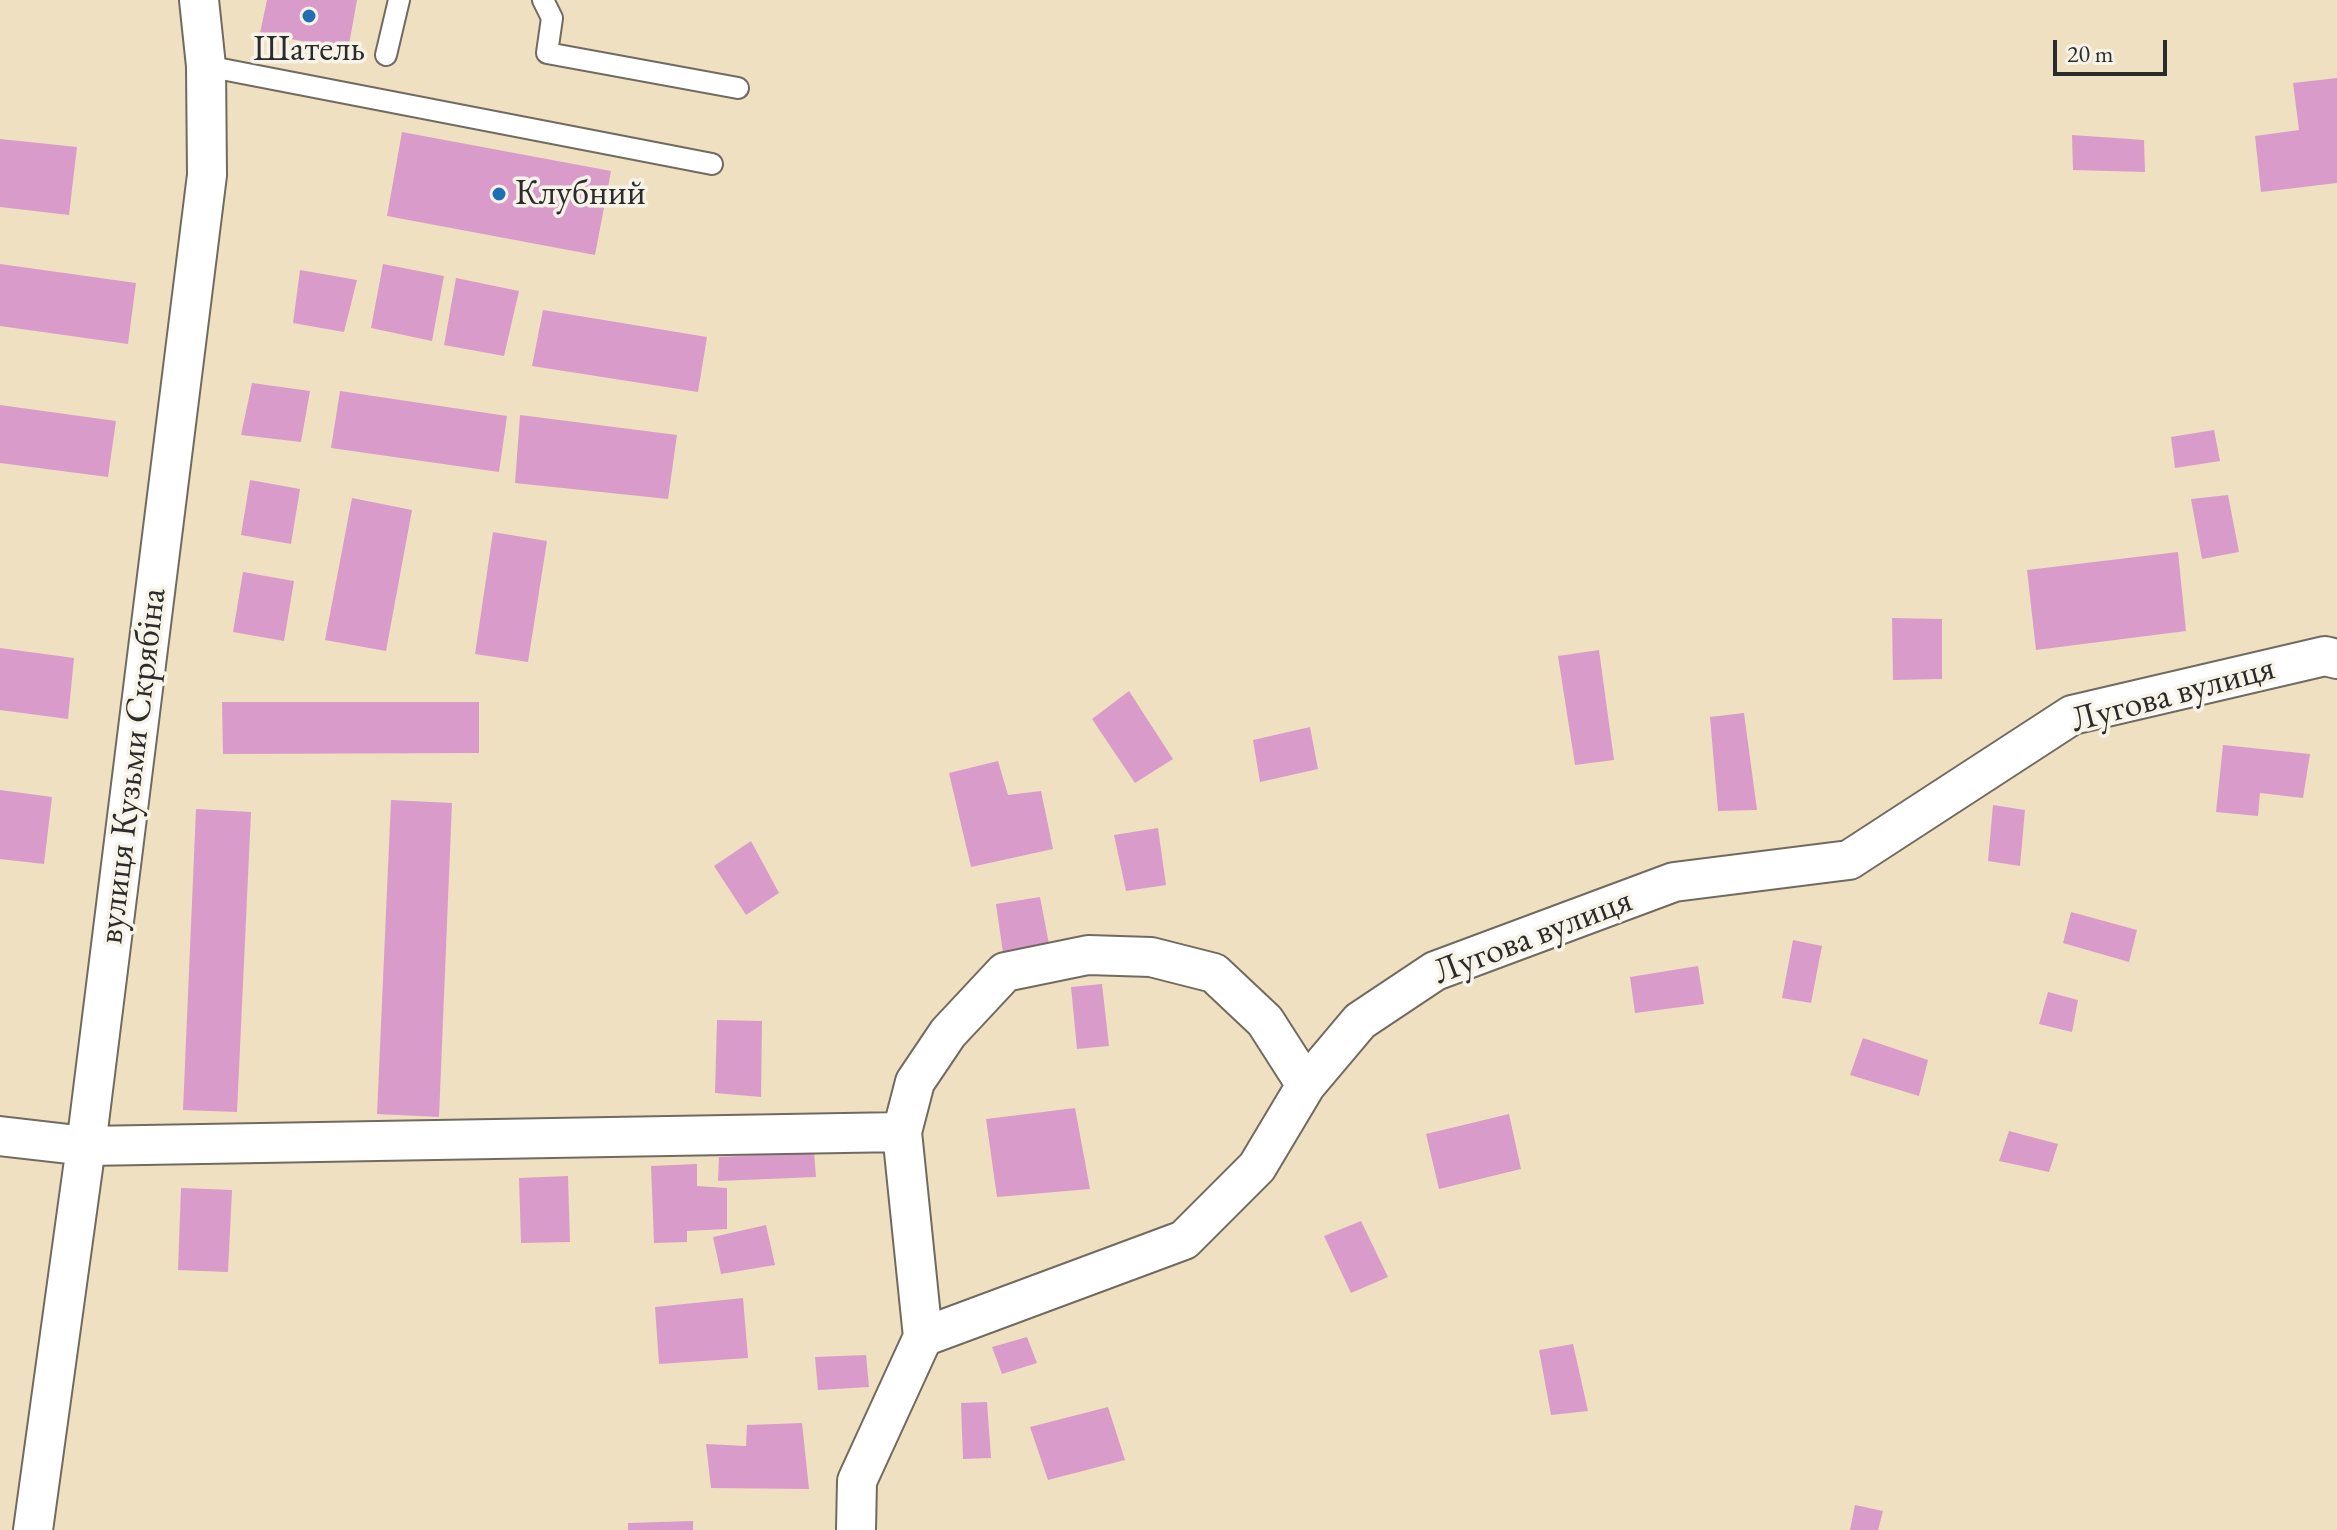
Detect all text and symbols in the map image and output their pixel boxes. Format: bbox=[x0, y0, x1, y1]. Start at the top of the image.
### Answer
marker: Шатель bbox=[300, 7, 318, 25]
scale bar bbox=[2057, 24, 2171, 74]
place label: Шатель bbox=[253, 28, 365, 72]
text: 20 m bbox=[2067, 38, 2114, 69]
place label: Клубний bbox=[515, 172, 646, 216]
marker: Клубний bbox=[490, 185, 508, 203]
street label: вулиця Кузьми Скрябіна bbox=[90, 586, 176, 946]
street label: Лугова вулиця bbox=[2066, 647, 2280, 743]
street label: Лугова вулиця bbox=[1428, 879, 1638, 995]

